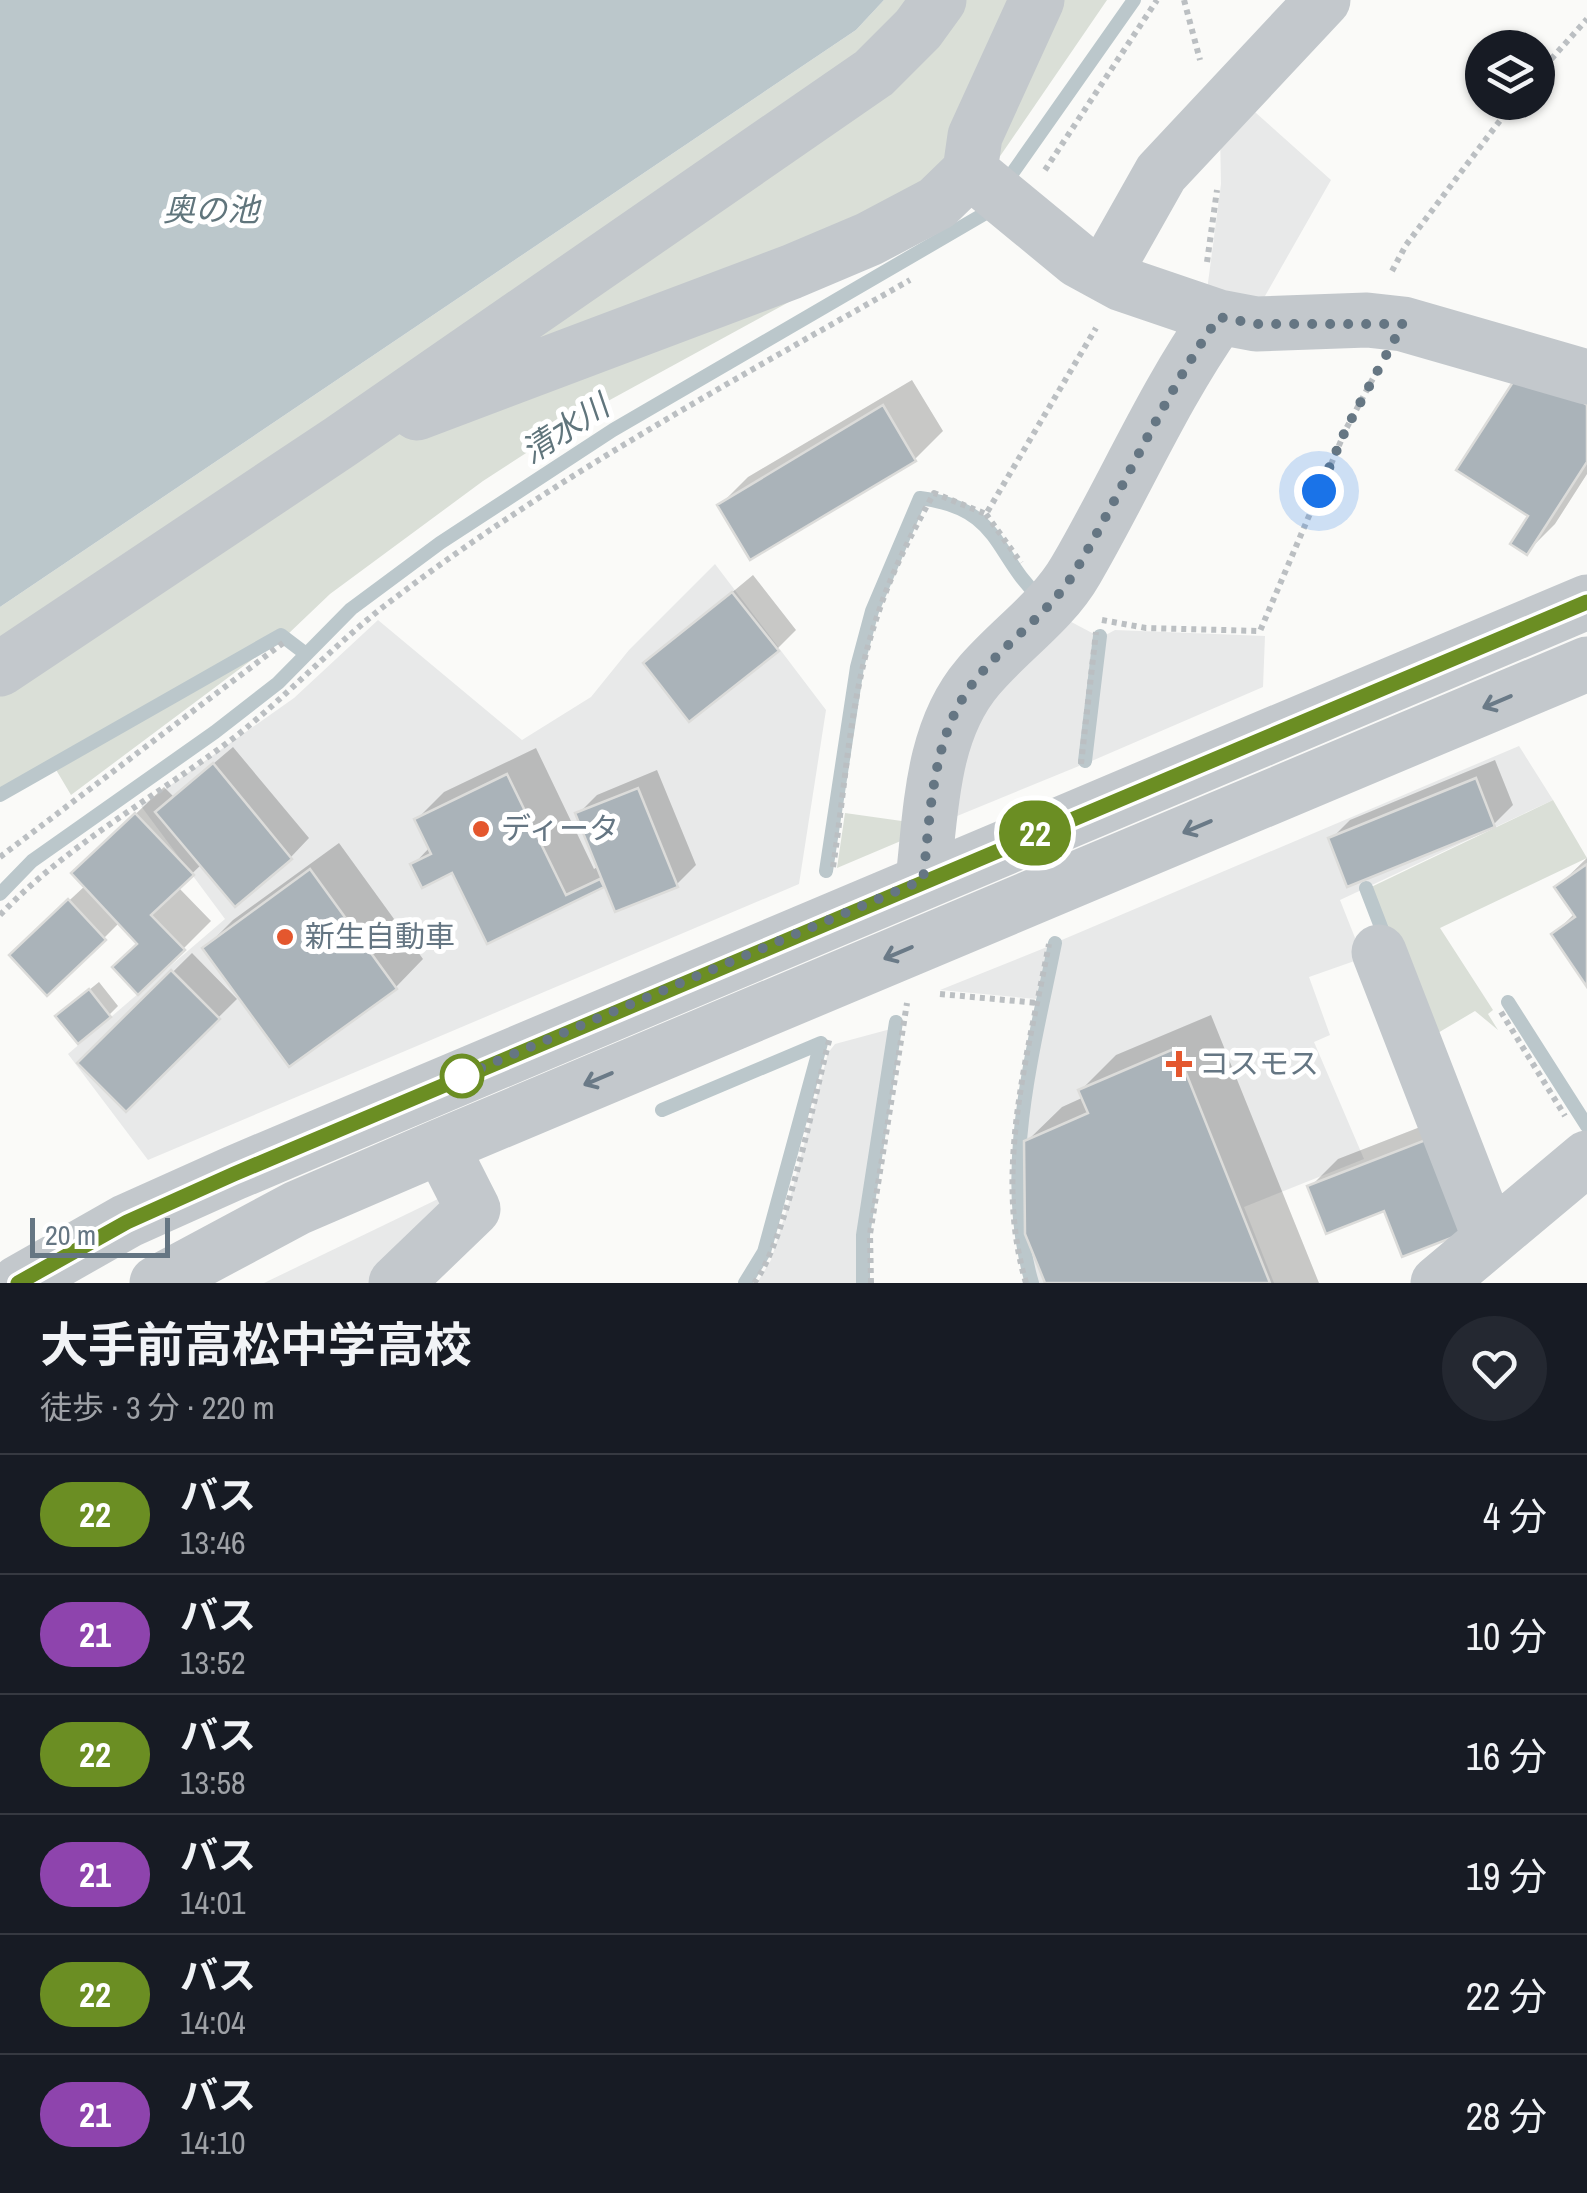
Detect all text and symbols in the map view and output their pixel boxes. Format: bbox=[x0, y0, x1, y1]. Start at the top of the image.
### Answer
map controls bbox=[1465, 30, 1555, 120]
button: layers bbox=[1465, 30, 1555, 120]
water label: 奥の池 bbox=[163, 188, 262, 231]
water label: 清水川 bbox=[513, 383, 619, 473]
your location bbox=[1294, 466, 1344, 516]
one-way arrow bbox=[1482, 694, 1513, 712]
line badge: 22 bbox=[990, 800, 1080, 866]
place label: ディータ bbox=[501, 808, 619, 848]
text: 22 bbox=[1019, 810, 1051, 857]
marker: ディータ bbox=[470, 818, 492, 840]
one-way arrow bbox=[1182, 820, 1213, 838]
place label: 新生自動車 bbox=[305, 916, 455, 956]
marker: 新生自動車 bbox=[274, 926, 296, 948]
one-way arrow bbox=[883, 945, 913, 963]
place label: コスモス bbox=[1199, 1043, 1319, 1083]
marker: コスモス bbox=[1168, 1053, 1190, 1075]
unlabelled marker bbox=[441, 1055, 483, 1097]
one-way arrow bbox=[583, 1071, 614, 1089]
scale bar bbox=[30, 1213, 170, 1258]
text: 20 m bbox=[45, 1216, 96, 1254]
text: 大手前高松中学高校 bbox=[40, 1312, 472, 1377]
button: heart bbox=[1442, 1316, 1547, 1421]
text: 徒歩 · 3 分 · 220 m bbox=[40, 1386, 275, 1429]
text: バス bbox=[180, 1470, 256, 1521]
text: 22 bbox=[79, 1491, 111, 1538]
text: 4 分 bbox=[1483, 1491, 1547, 1542]
text: 13:46 bbox=[180, 1521, 246, 1564]
text: バス bbox=[180, 1590, 256, 1641]
text: 21 bbox=[79, 1611, 111, 1658]
text: 10 分 bbox=[1466, 1611, 1547, 1662]
text: 13:52 bbox=[180, 1641, 246, 1684]
text: バス bbox=[180, 1710, 256, 1761]
text: 22 bbox=[79, 1731, 111, 1778]
text: 16 分 bbox=[1466, 1731, 1547, 1782]
text: 13:58 bbox=[180, 1761, 246, 1804]
text: バス bbox=[180, 1830, 256, 1881]
text: 21 bbox=[79, 1851, 111, 1898]
text: 19 分 bbox=[1466, 1851, 1547, 1902]
text: 14:01 bbox=[180, 1881, 246, 1924]
text: バス bbox=[180, 1950, 256, 2001]
text: 22 bbox=[79, 1971, 111, 2018]
text: 22 分 bbox=[1466, 1971, 1547, 2022]
text: 14:04 bbox=[180, 2001, 246, 2044]
text: バス bbox=[180, 2070, 256, 2121]
text: 21 bbox=[79, 2091, 111, 2138]
text: 28 分 bbox=[1466, 2091, 1547, 2142]
text: 14:10 bbox=[180, 2121, 246, 2164]

